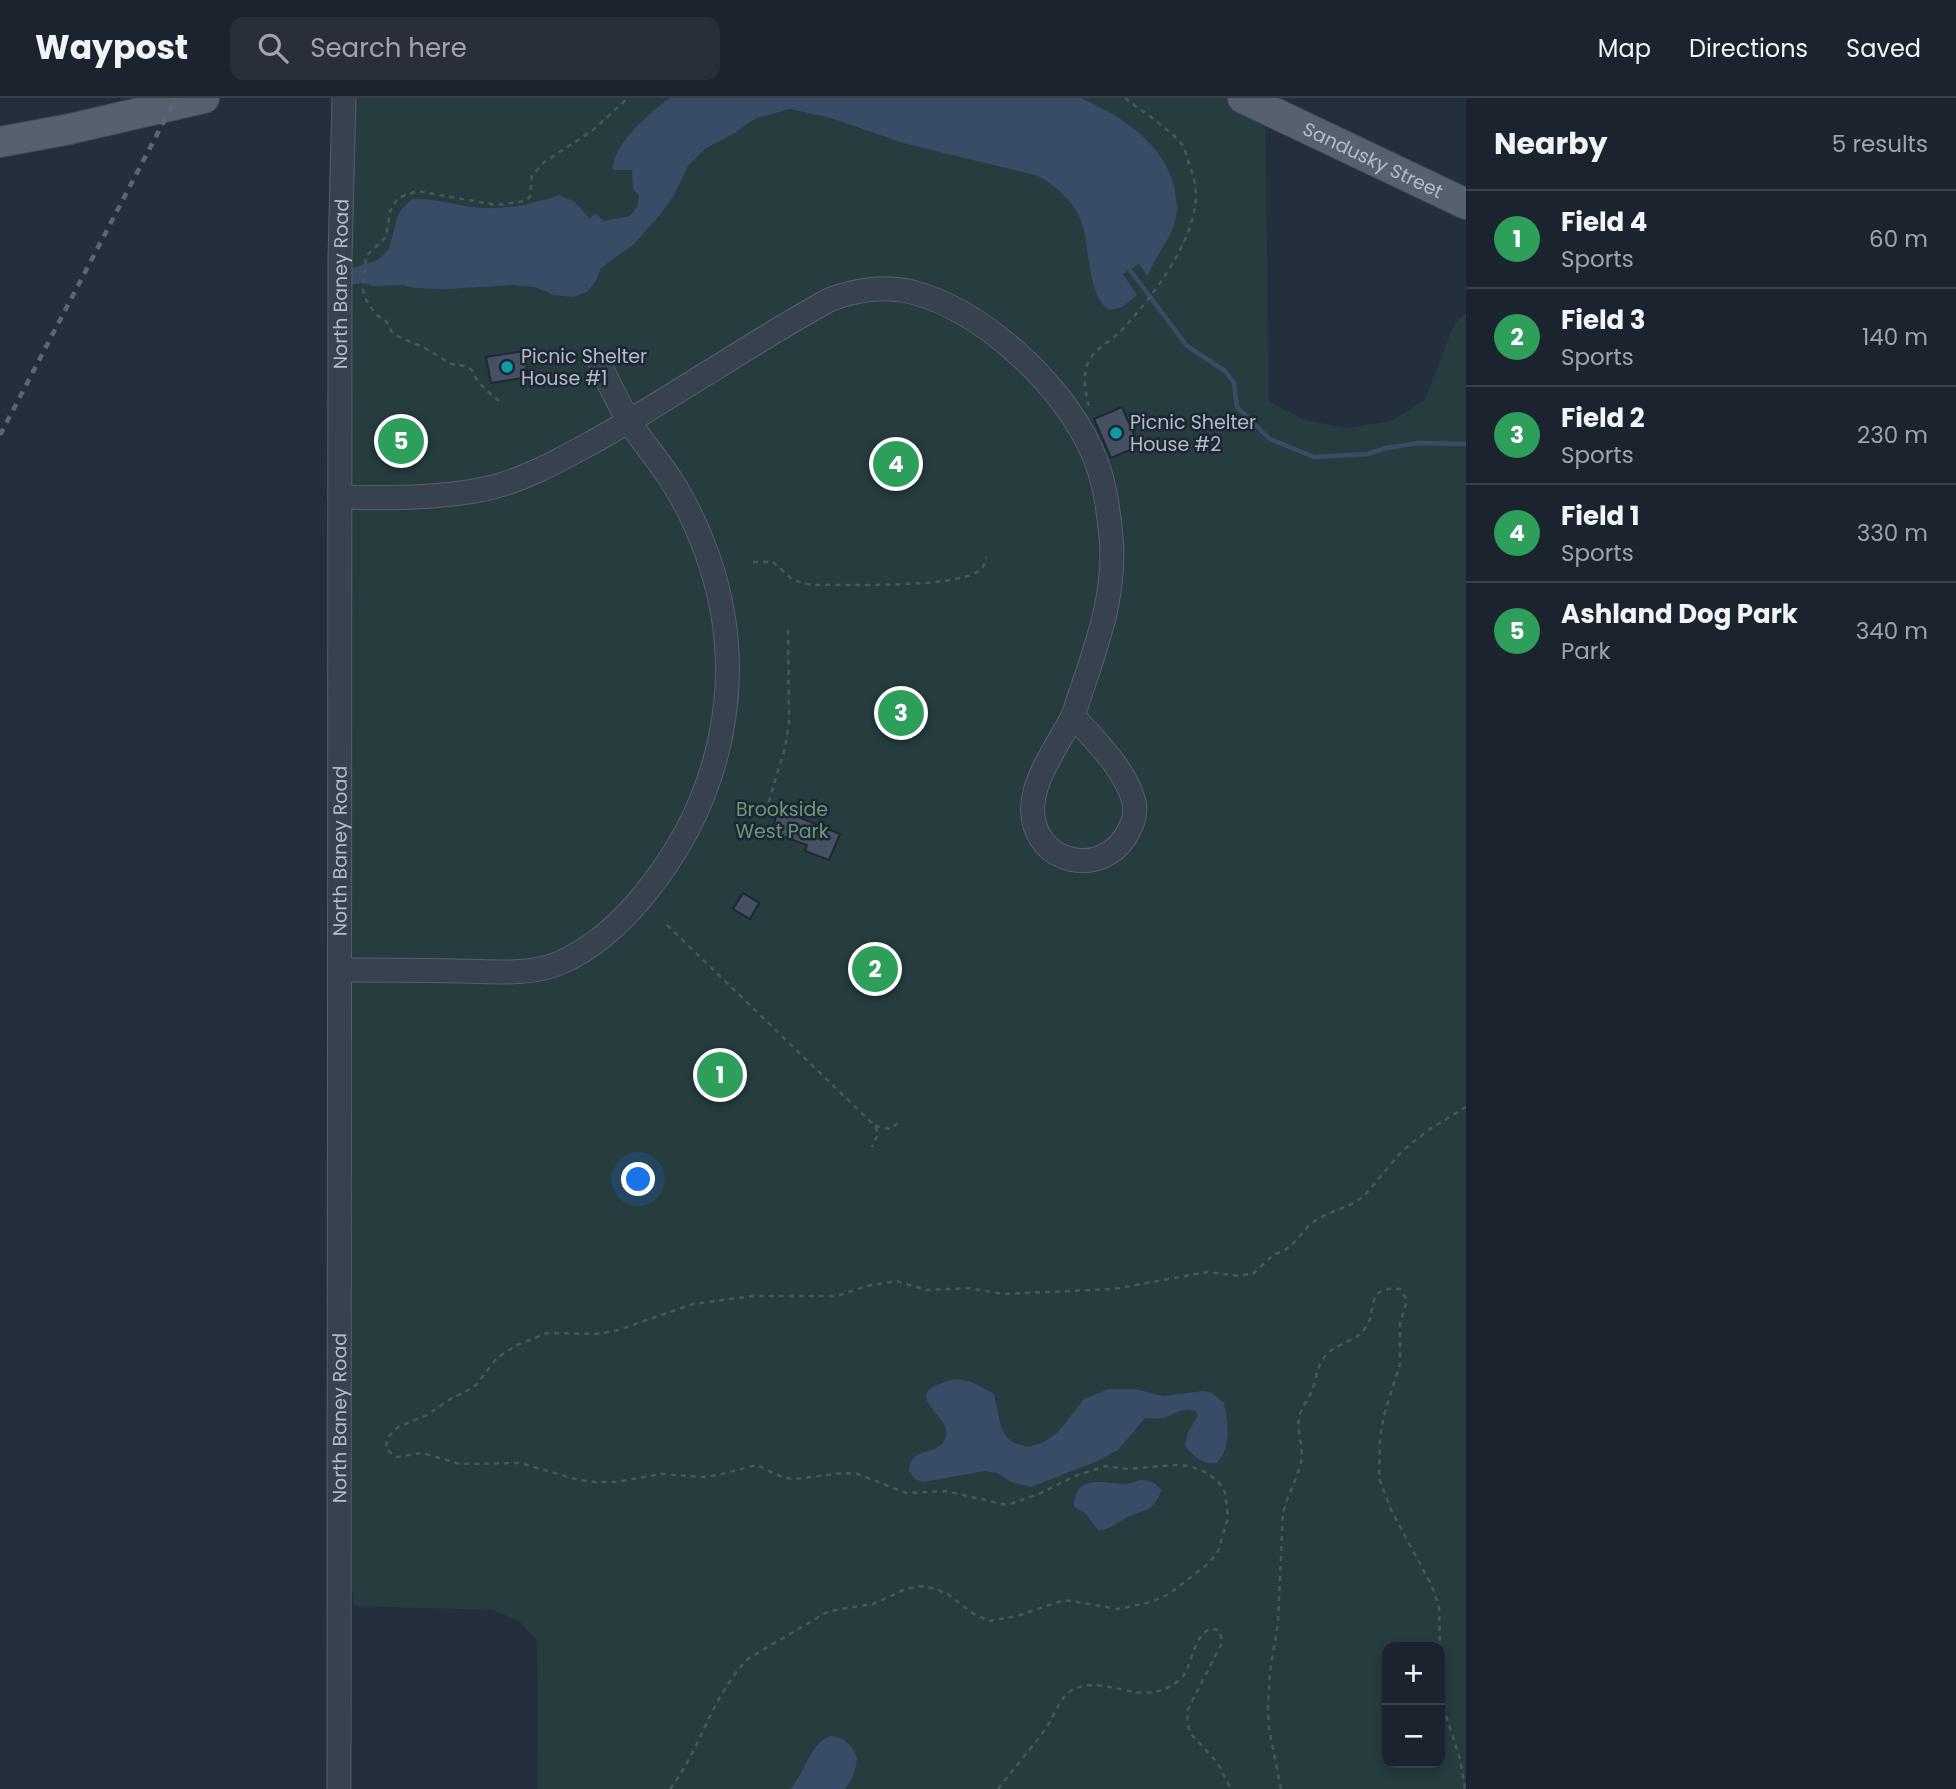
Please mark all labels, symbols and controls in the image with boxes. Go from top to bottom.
search box [230,17,720,80]
text: Waypost [35,24,188,71]
icon: search [254,29,292,67]
text: Search here [310,30,467,66]
text: Map [1598,32,1651,65]
text: Directions [1689,32,1808,65]
text: Saved [1846,32,1921,65]
street label: Sandusky Street [1298,115,1448,205]
text: Nearby [1494,122,1608,165]
text: 5 results [1832,128,1928,160]
street label: North Baney Road [326,198,355,369]
text: Field 4 [1561,204,1647,240]
text: 1 [1513,223,1521,255]
text: 60 m [1869,223,1928,255]
text: Sports [1561,243,1634,275]
text: Field 3 [1561,302,1645,338]
text: 2 [1510,321,1524,353]
text: 140 m [1862,321,1928,353]
text: Sports [1561,341,1634,373]
place label: Picnic Shelter House #1 [521,343,647,392]
marker: Picnic Shelter House #1 [499,359,515,375]
text: Field 2 [1561,400,1645,436]
place label: Picnic Shelter House #2 [1130,409,1256,458]
pin: 5 [378,415,424,467]
text: 3 [1510,419,1524,451]
text: 230 m [1857,419,1928,451]
marker: Picnic Shelter House #2 [1108,425,1124,441]
pin: 4 [873,438,919,490]
text: Sports [1561,439,1634,471]
text: Field 1 [1561,498,1640,534]
text: 4 [1509,517,1525,549]
text: 330 m [1857,517,1928,549]
text: Sports [1561,537,1634,569]
text: Ashland Dog Park [1561,596,1798,632]
text: 5 [1510,615,1524,647]
text: 340 m [1856,615,1928,647]
text: Park [1561,635,1610,667]
pin: 3 [878,687,924,739]
street label: North Baney Road [326,766,353,936]
park label: Brookside West Park [736,796,829,845]
pin: 2 [852,943,898,995]
pin: 1 [697,1049,743,1101]
your location [621,1162,655,1196]
street label: North Baney Road [326,1333,353,1503]
map controls [1382,1642,1445,1768]
button: + [1382,1642,1445,1705]
button: − [1382,1705,1445,1768]

